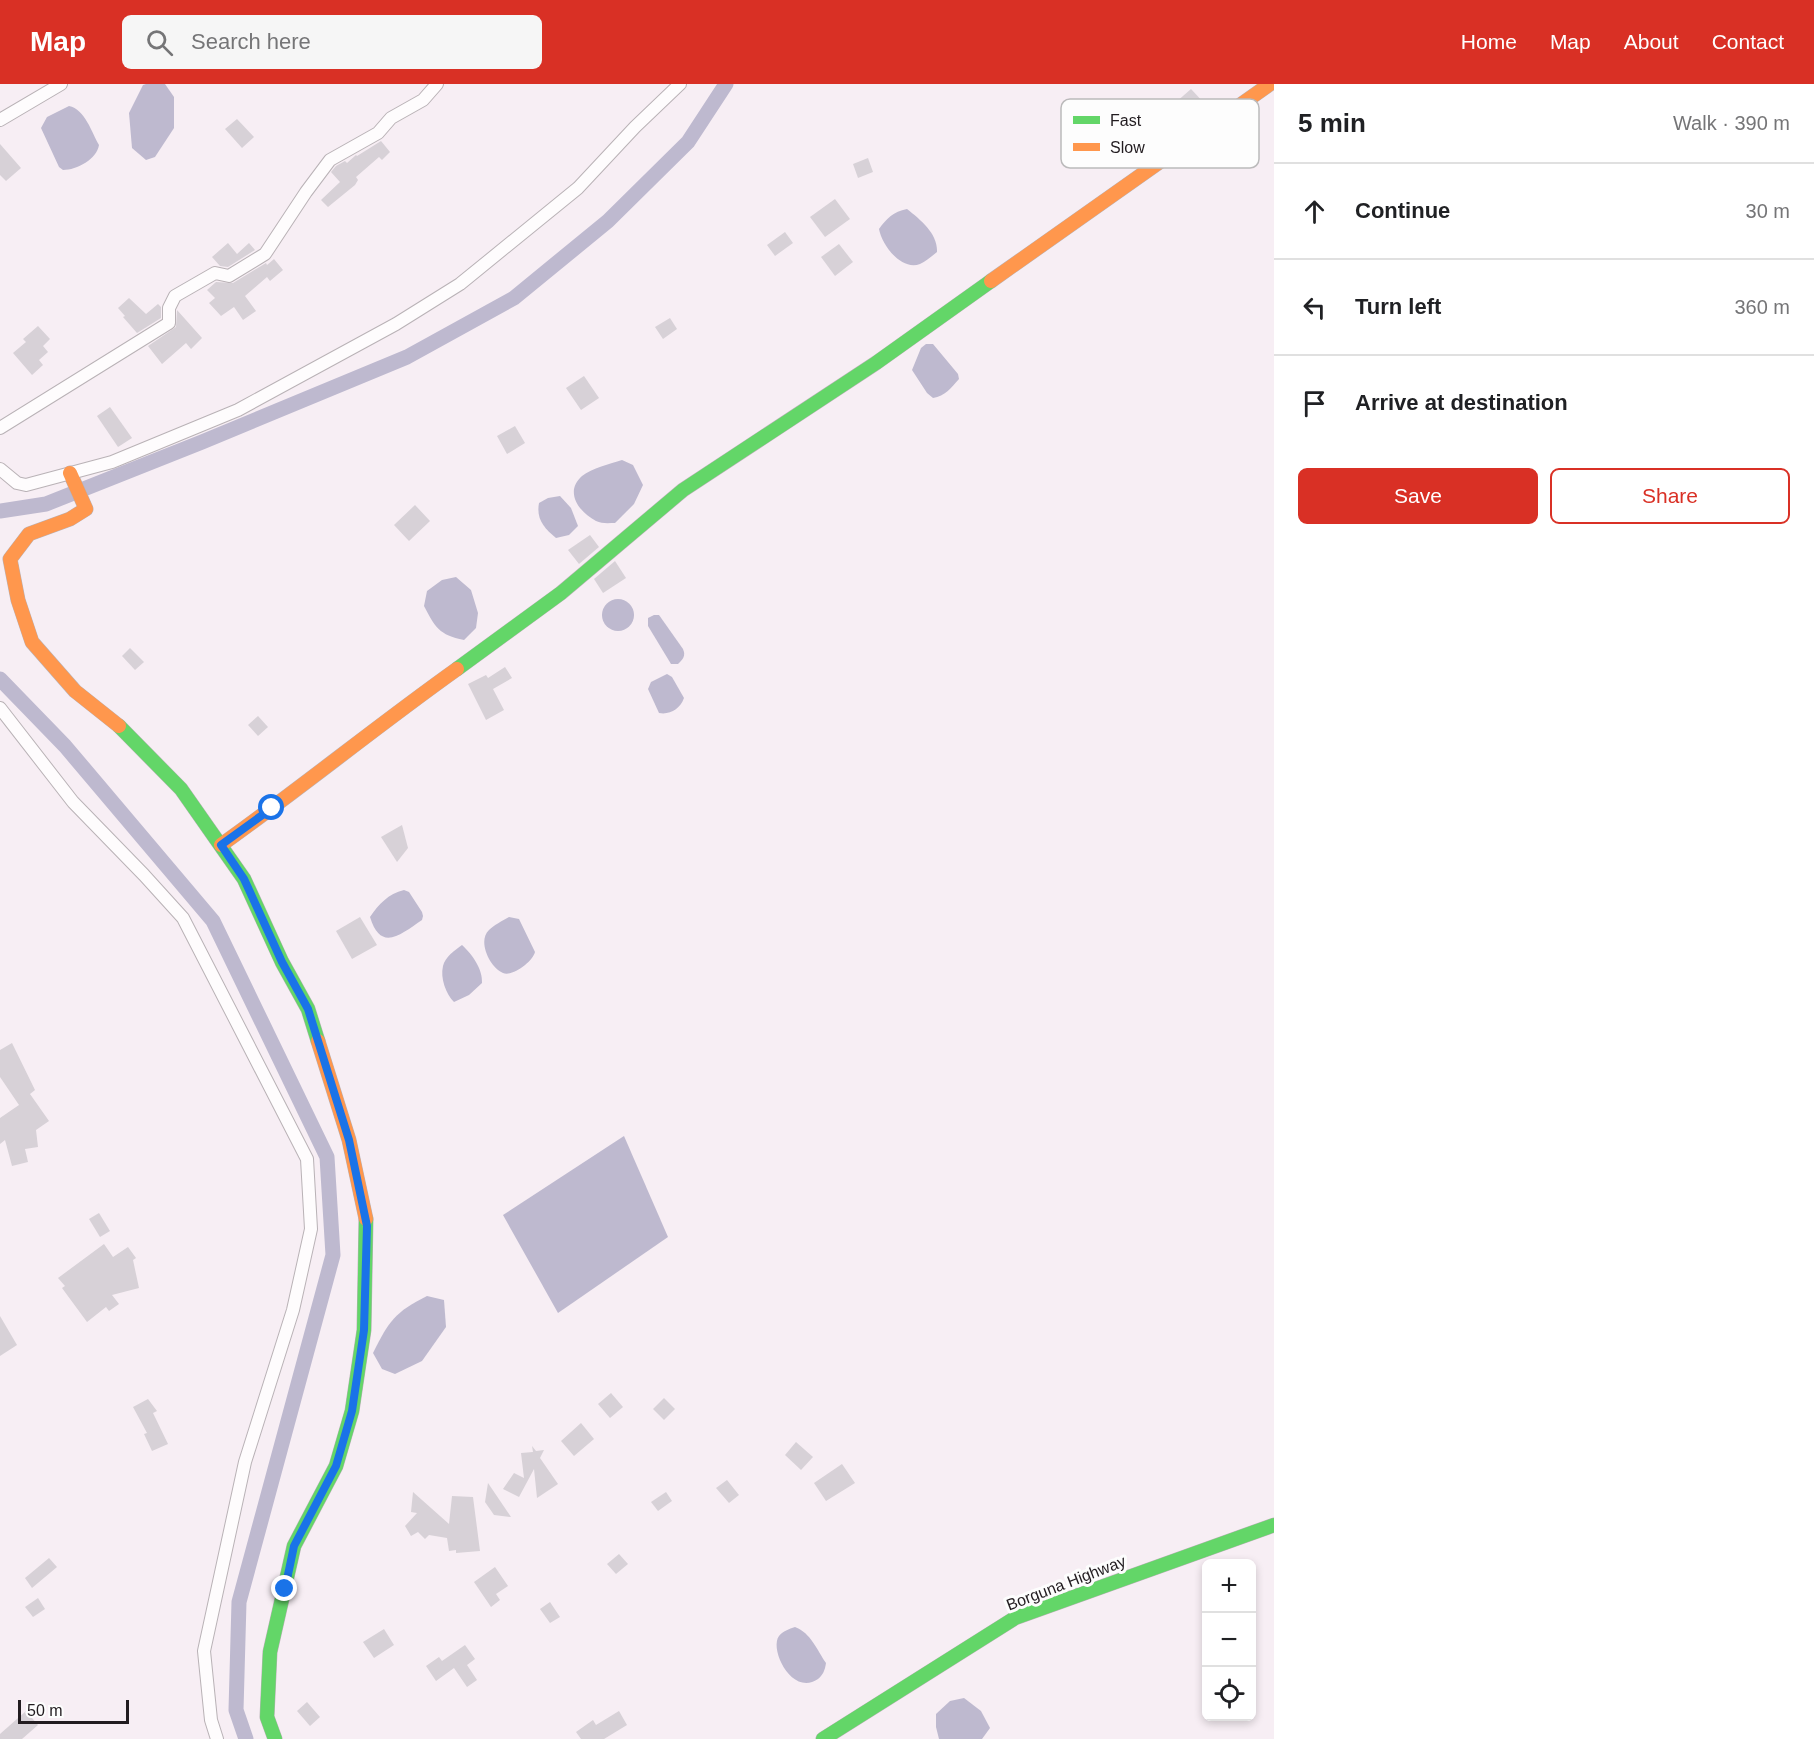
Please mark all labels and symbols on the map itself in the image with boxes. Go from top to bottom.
legend [1061,99,1259,168]
text: Fast [1110,112,1142,129]
text: Slow [1110,139,1145,156]
route start [258,794,284,820]
street label: Borguna Highway [1004,1552,1128,1614]
route end [271,1575,297,1601]
scale bar [18,1697,129,1724]

